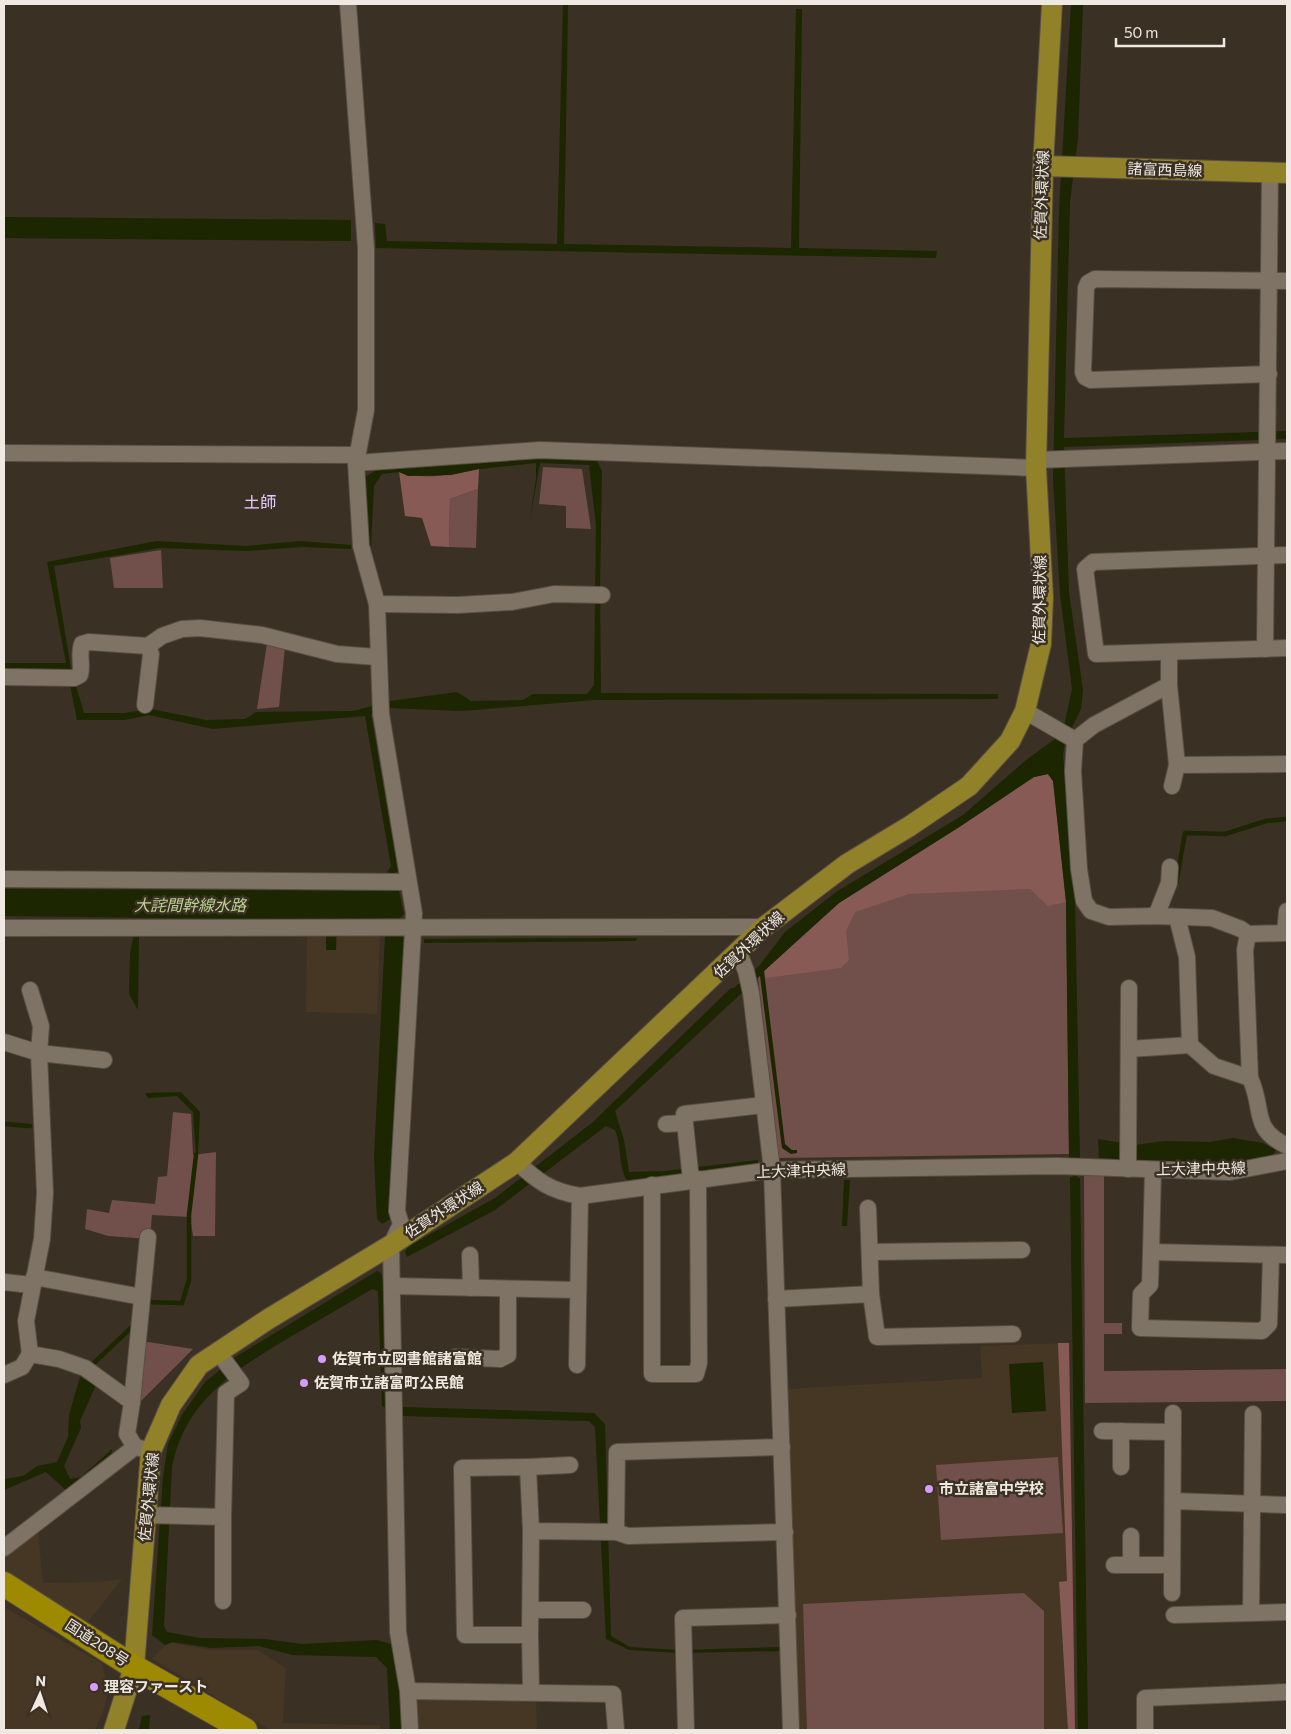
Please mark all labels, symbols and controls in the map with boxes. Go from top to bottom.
scale bar [1116,15,1224,47]
text: 50 m [1124,23,1158,41]
street label: 佐賀外環状線 [1030,150,1052,240]
street label: 諸富西島線 [1127,159,1203,179]
district label: 土師 [244,492,276,511]
street label: 佐賀外環状線 [1029,555,1049,645]
water label: 大詫間幹線水路 [134,895,248,914]
street label: 佐賀外環状線 [709,907,787,982]
street label: 上大津中央線 [1156,1158,1246,1178]
street label: 上大津中央線 [756,1159,846,1181]
street label: 佐賀外環状線 [401,1177,486,1241]
place label: 佐賀市立図書館諸富館 [332,1349,482,1367]
marker: 佐賀市立図書館諸富館 [316,1353,328,1365]
place label: 佐賀市立諸富町公民館 [314,1373,464,1391]
marker: 佐賀市立諸富町公民館 [298,1377,310,1389]
street label: 佐賀外環状線 [134,1451,162,1543]
place label: 市立諸富中学校 [939,1479,1044,1497]
marker: 市立諸富中学校 [923,1483,935,1495]
street label: 国道208号 [62,1615,133,1669]
north arrow [15,1669,65,1719]
text: N [35,1672,46,1689]
place label: 理容ファースト [104,1677,208,1695]
marker: 理容ファースト [88,1681,100,1693]

